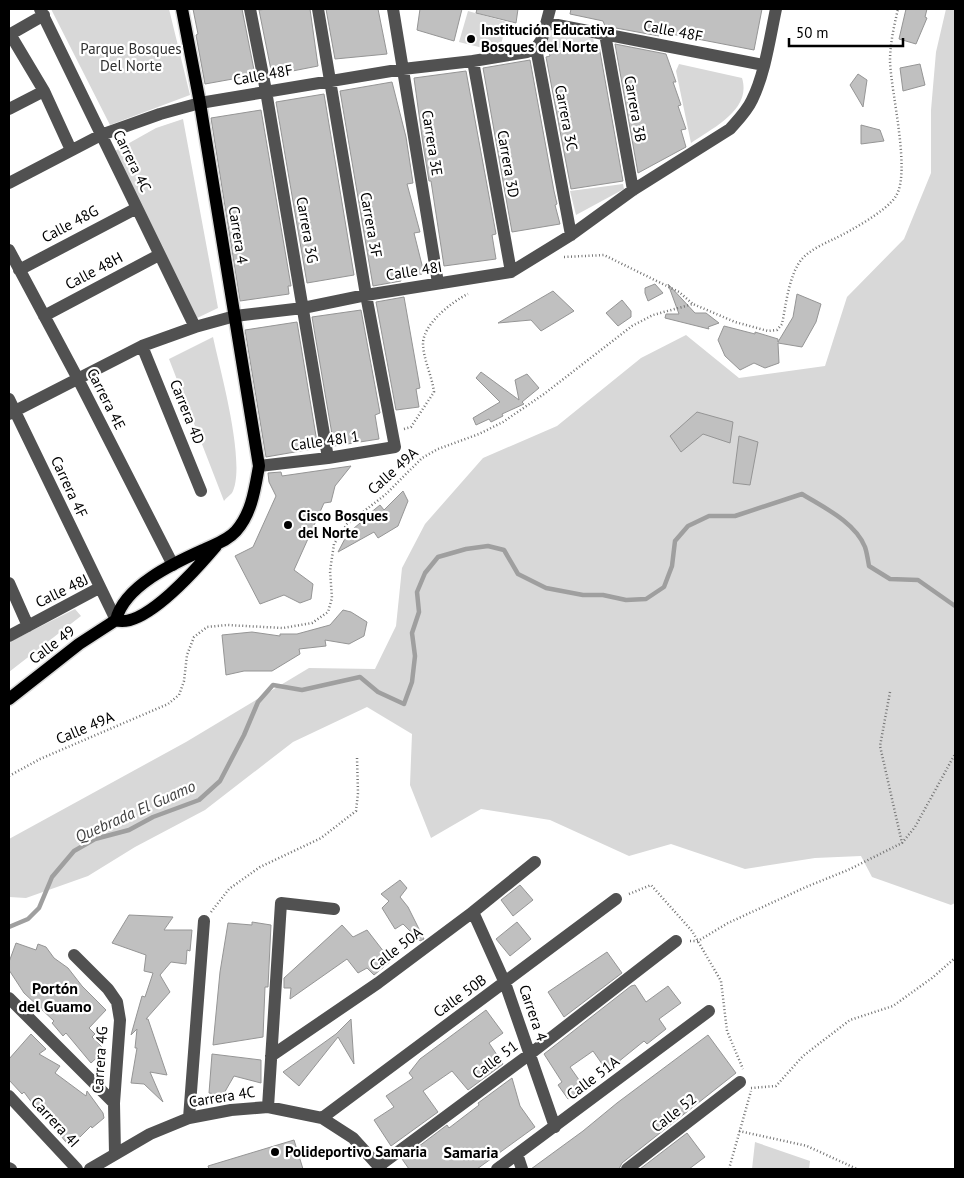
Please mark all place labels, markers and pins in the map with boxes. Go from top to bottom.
place label: Institución Educativa Bosques del Norte [481,20,615,56]
marker: Institución Educativa Bosques del Norte [465,33,477,45]
place label: Cisco Bosques del Norte [298,506,388,542]
marker: Cisco Bosques del Norte [282,519,294,531]
place label: Polideportivo Samaria [285,1142,427,1161]
marker: Polideportivo Samaria [269,1146,281,1158]

